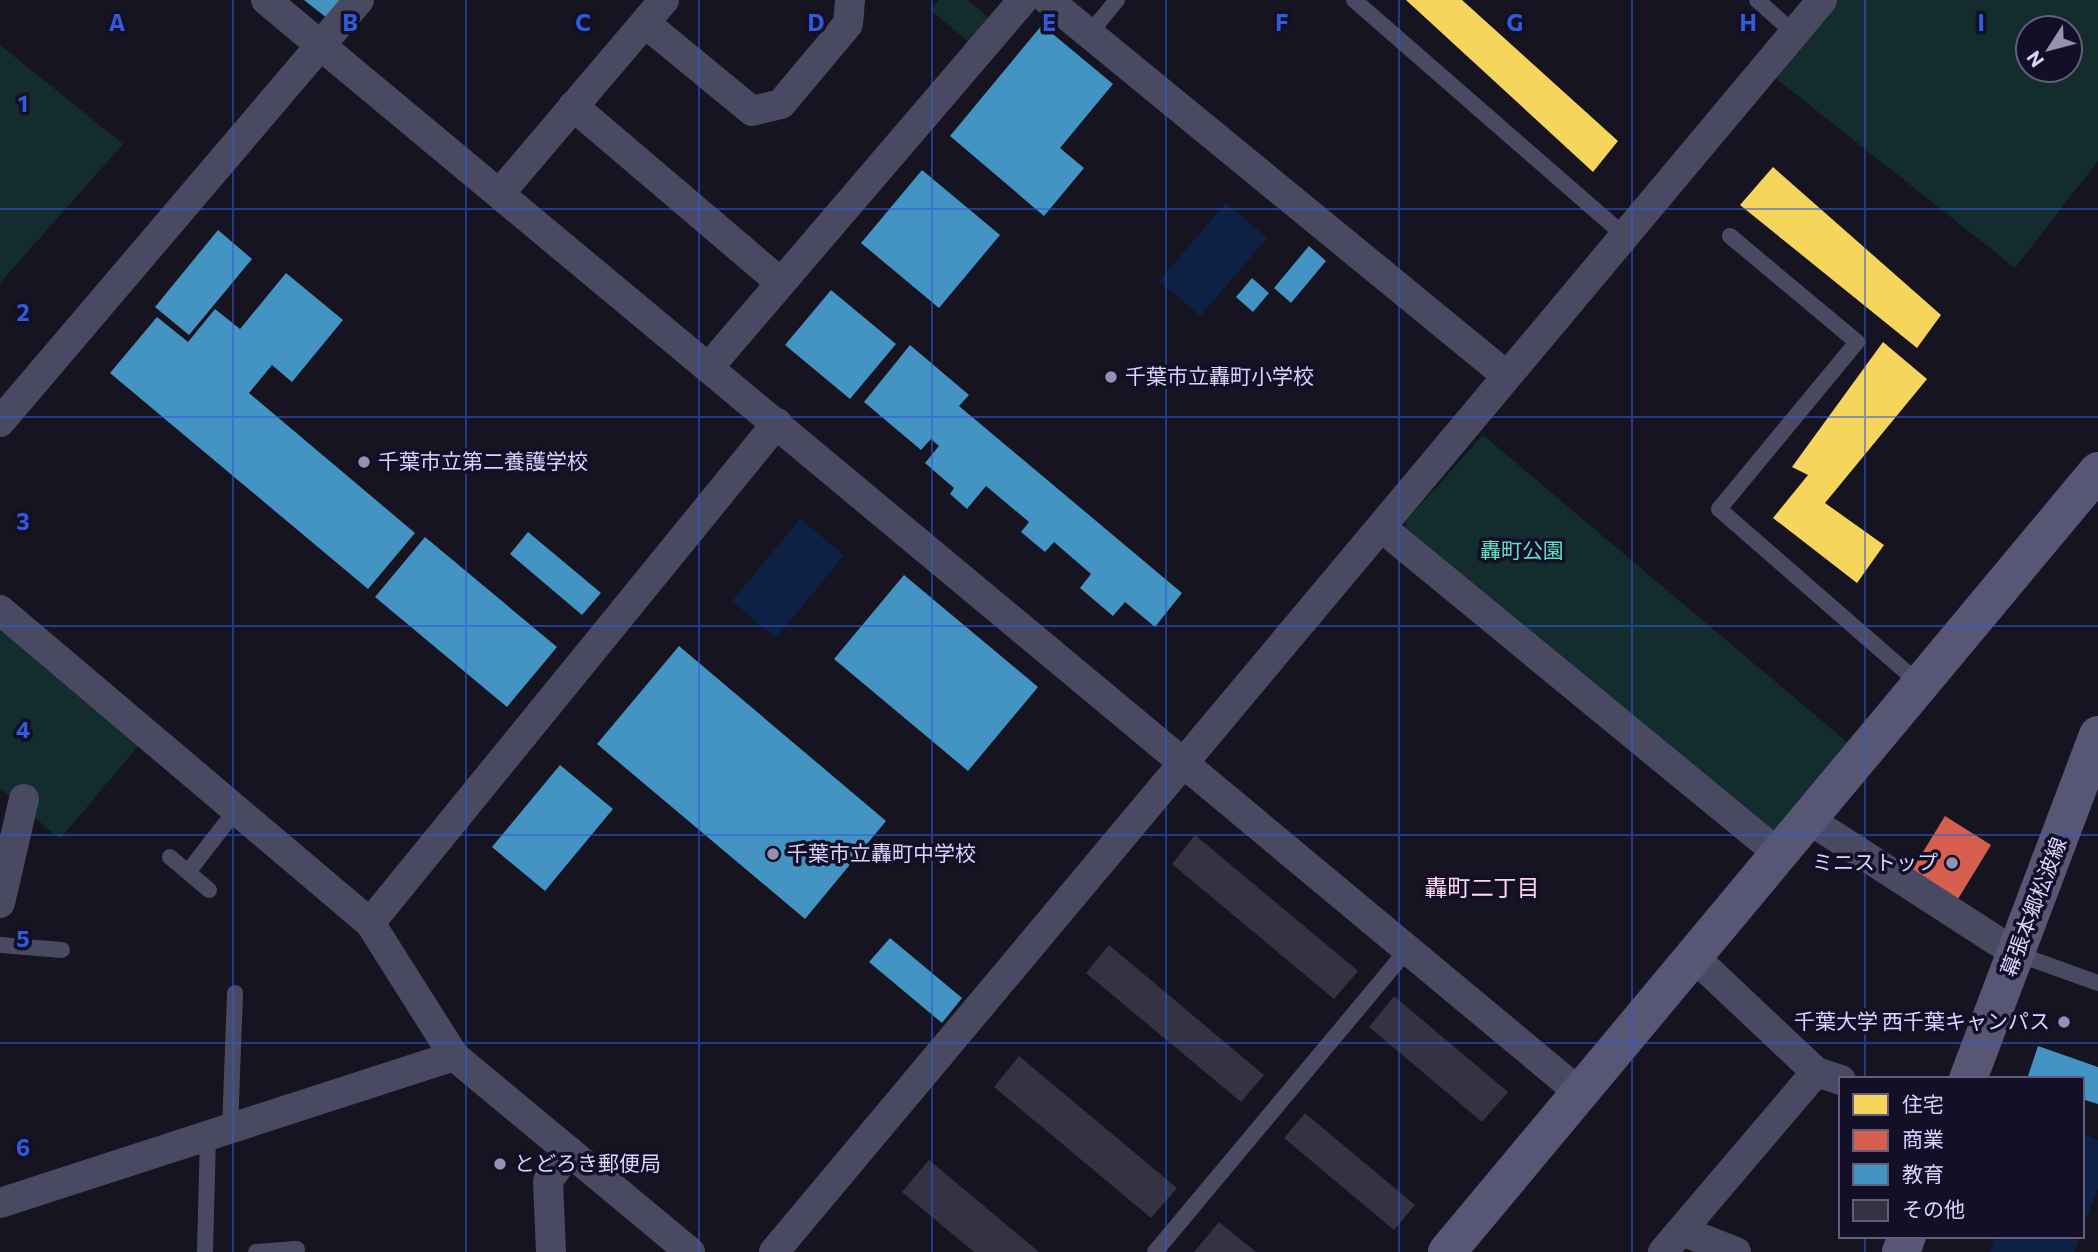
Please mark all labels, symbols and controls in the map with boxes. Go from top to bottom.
text: A [109,8,126,36]
text: B [342,8,358,36]
text: C [575,8,591,36]
text: D [808,8,825,36]
text: E [1042,8,1056,36]
text: F [1275,8,1289,36]
text: G [1507,8,1523,36]
text: H [1739,8,1757,36]
text: I [1977,8,1985,36]
north arrow [2014,14,2084,84]
text: N [2021,47,2048,72]
text: 1 [18,89,28,117]
text: 2 [16,298,30,326]
place label: 千葉市立轟町小学校 [1125,363,1314,388]
marker: 千葉市立轟町小学校 [1103,369,1119,385]
place label: 千葉市立第二養護学校 [378,448,588,473]
marker: 千葉市立第二養護学校 [356,454,372,470]
text: 3 [16,507,30,535]
park label: 轟町公園 [1480,537,1564,562]
text: 4 [16,715,30,743]
street label: 幕張本郷松波線 [1995,833,2071,980]
place label: 千葉市立轟町中学校 [787,840,976,865]
marker: 千葉市立轟町中学校 [765,846,781,862]
place label: ミニストップ [1812,849,1938,874]
marker: ミニストップ [1944,855,1960,871]
district label: 轟町二丁目 [1425,873,1540,901]
text: 5 [16,924,30,952]
place label: 千葉大学 西千葉キャンパス [1794,1008,2050,1033]
marker: 千葉大学 西千葉キャンパス [2056,1014,2072,1030]
legend [1839,1077,2084,1238]
text: 住宅 [1902,1091,1944,1116]
text: 商業 [1902,1126,1944,1151]
text: 6 [16,1133,30,1161]
place label: とどろき郵便局 [514,1150,661,1175]
marker: とどろき郵便局 [492,1156,508,1172]
text: 教育 [1902,1161,1944,1186]
text: その他 [1902,1196,1965,1221]

